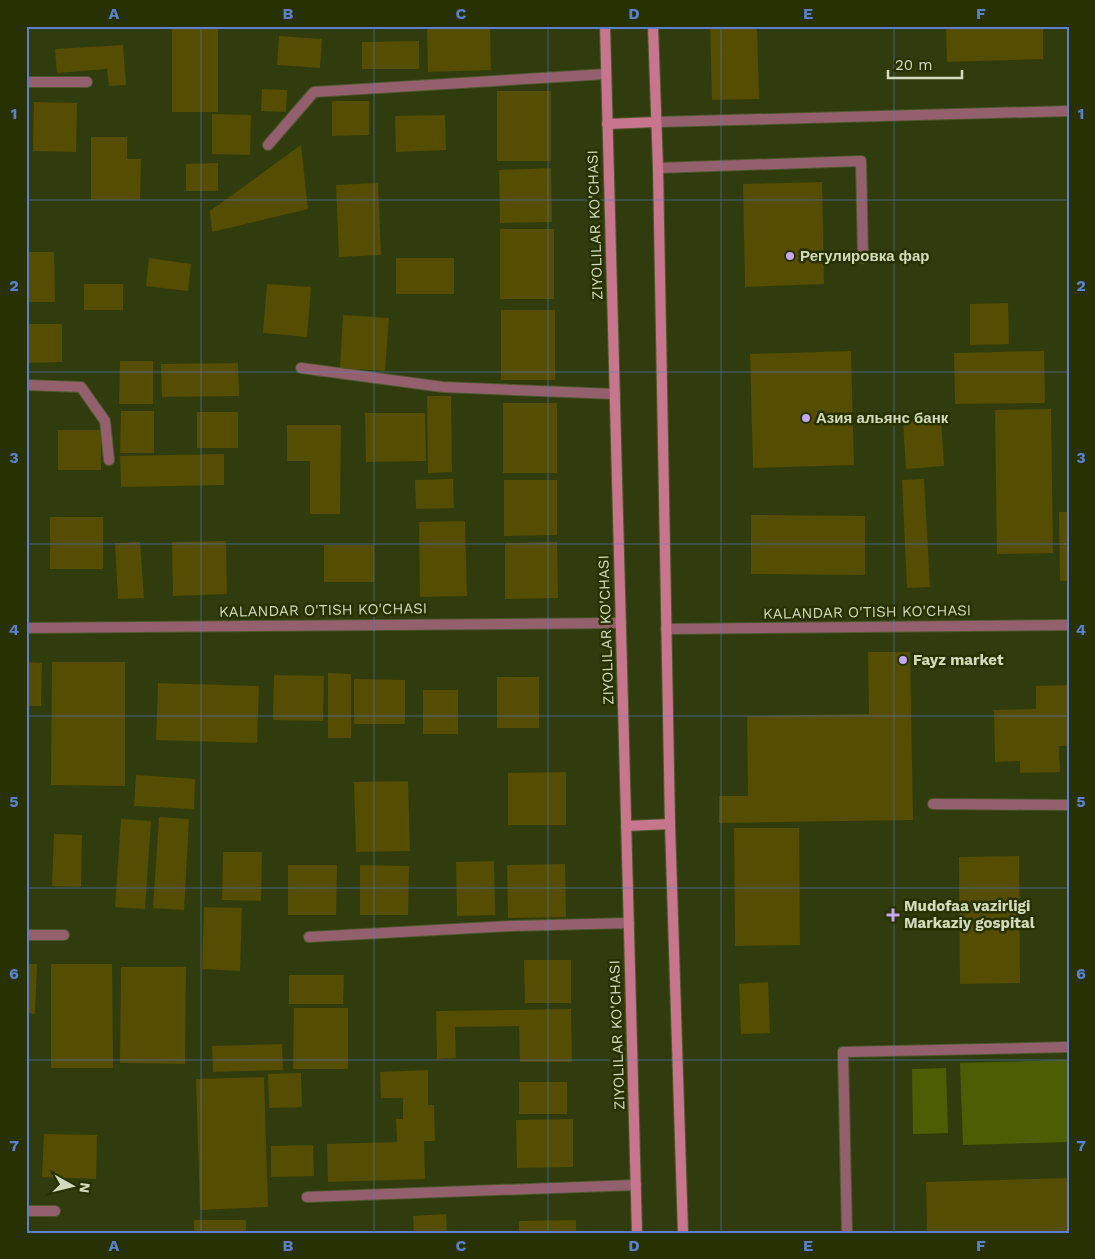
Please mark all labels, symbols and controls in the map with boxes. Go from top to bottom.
text: A [109,4,120,23]
text: B [283,4,294,23]
text: C [456,4,467,23]
text: D [628,4,640,23]
text: E [803,4,813,23]
text: F [976,4,986,23]
scale bar [888,48,961,80]
text: 20 m [895,56,933,74]
text: 1 [11,104,17,123]
text: 1 [1078,104,1084,123]
street label: ZIYOLILAR KO'CHASI [583,150,607,300]
place label: Регулировка фар [800,247,929,265]
marker: Регулировка фар [784,250,796,262]
text: 2 [9,276,19,295]
text: 2 [1076,276,1086,295]
place label: Азия альянс банк [816,409,949,427]
marker: Азия альянс банк [800,412,812,424]
text: 3 [9,448,19,467]
text: 3 [1076,448,1086,467]
street label: ZIYOLILAR KO'CHASI [594,555,618,705]
street label: KALANDAR O'TISH KO'CHASI [219,599,427,621]
street label: KALANDAR O'TISH KO'CHASI [763,601,971,623]
text: 4 [9,620,19,639]
text: 4 [1076,620,1086,639]
place label: Fayz market [913,651,1004,669]
marker: Fayz market [897,654,909,666]
text: 5 [9,792,19,811]
text: 5 [1076,792,1086,811]
place label: Mudofaa vazirligi Markaziy gospital [904,897,1035,932]
marker: Mudofaa vazirligi Markaziy gospital [886,908,900,922]
street label: ZIYOLILAR KO'CHASI [605,960,629,1110]
text: 6 [9,964,19,983]
text: 6 [1076,964,1086,983]
text: 7 [9,1136,19,1155]
text: 7 [1076,1136,1086,1155]
north arrow [48,1162,98,1212]
text: N [76,1182,94,1194]
text: A [109,1236,120,1255]
text: B [283,1236,294,1255]
text: C [456,1236,467,1255]
text: D [628,1236,640,1255]
text: E [803,1236,813,1255]
text: F [976,1236,986,1255]

